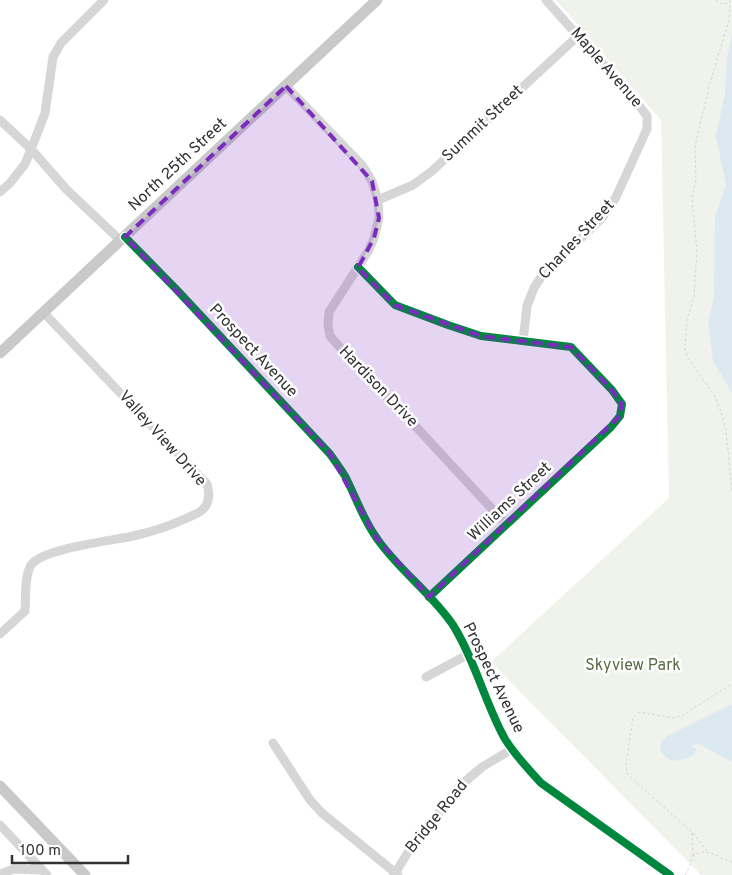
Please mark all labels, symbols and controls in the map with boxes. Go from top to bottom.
street label: Maple Avenue [566,24,646,112]
street label: Summit Street [438,81,528,167]
street label: North 25th Street [125,114,231,216]
street label: Charles Street [535,196,619,284]
street label: Prospect Avenue [204,300,302,402]
street label: Hardison Drive [334,342,422,432]
street label: Valley View Drive [114,387,210,491]
street label: Williams Street [464,458,556,546]
street label: Prospect Avenue [458,619,528,737]
park label: Skyview Park [585,656,681,676]
street label: Bridge Road [402,776,472,858]
scale bar [12,832,129,864]
text: 100 m [20,842,61,861]

